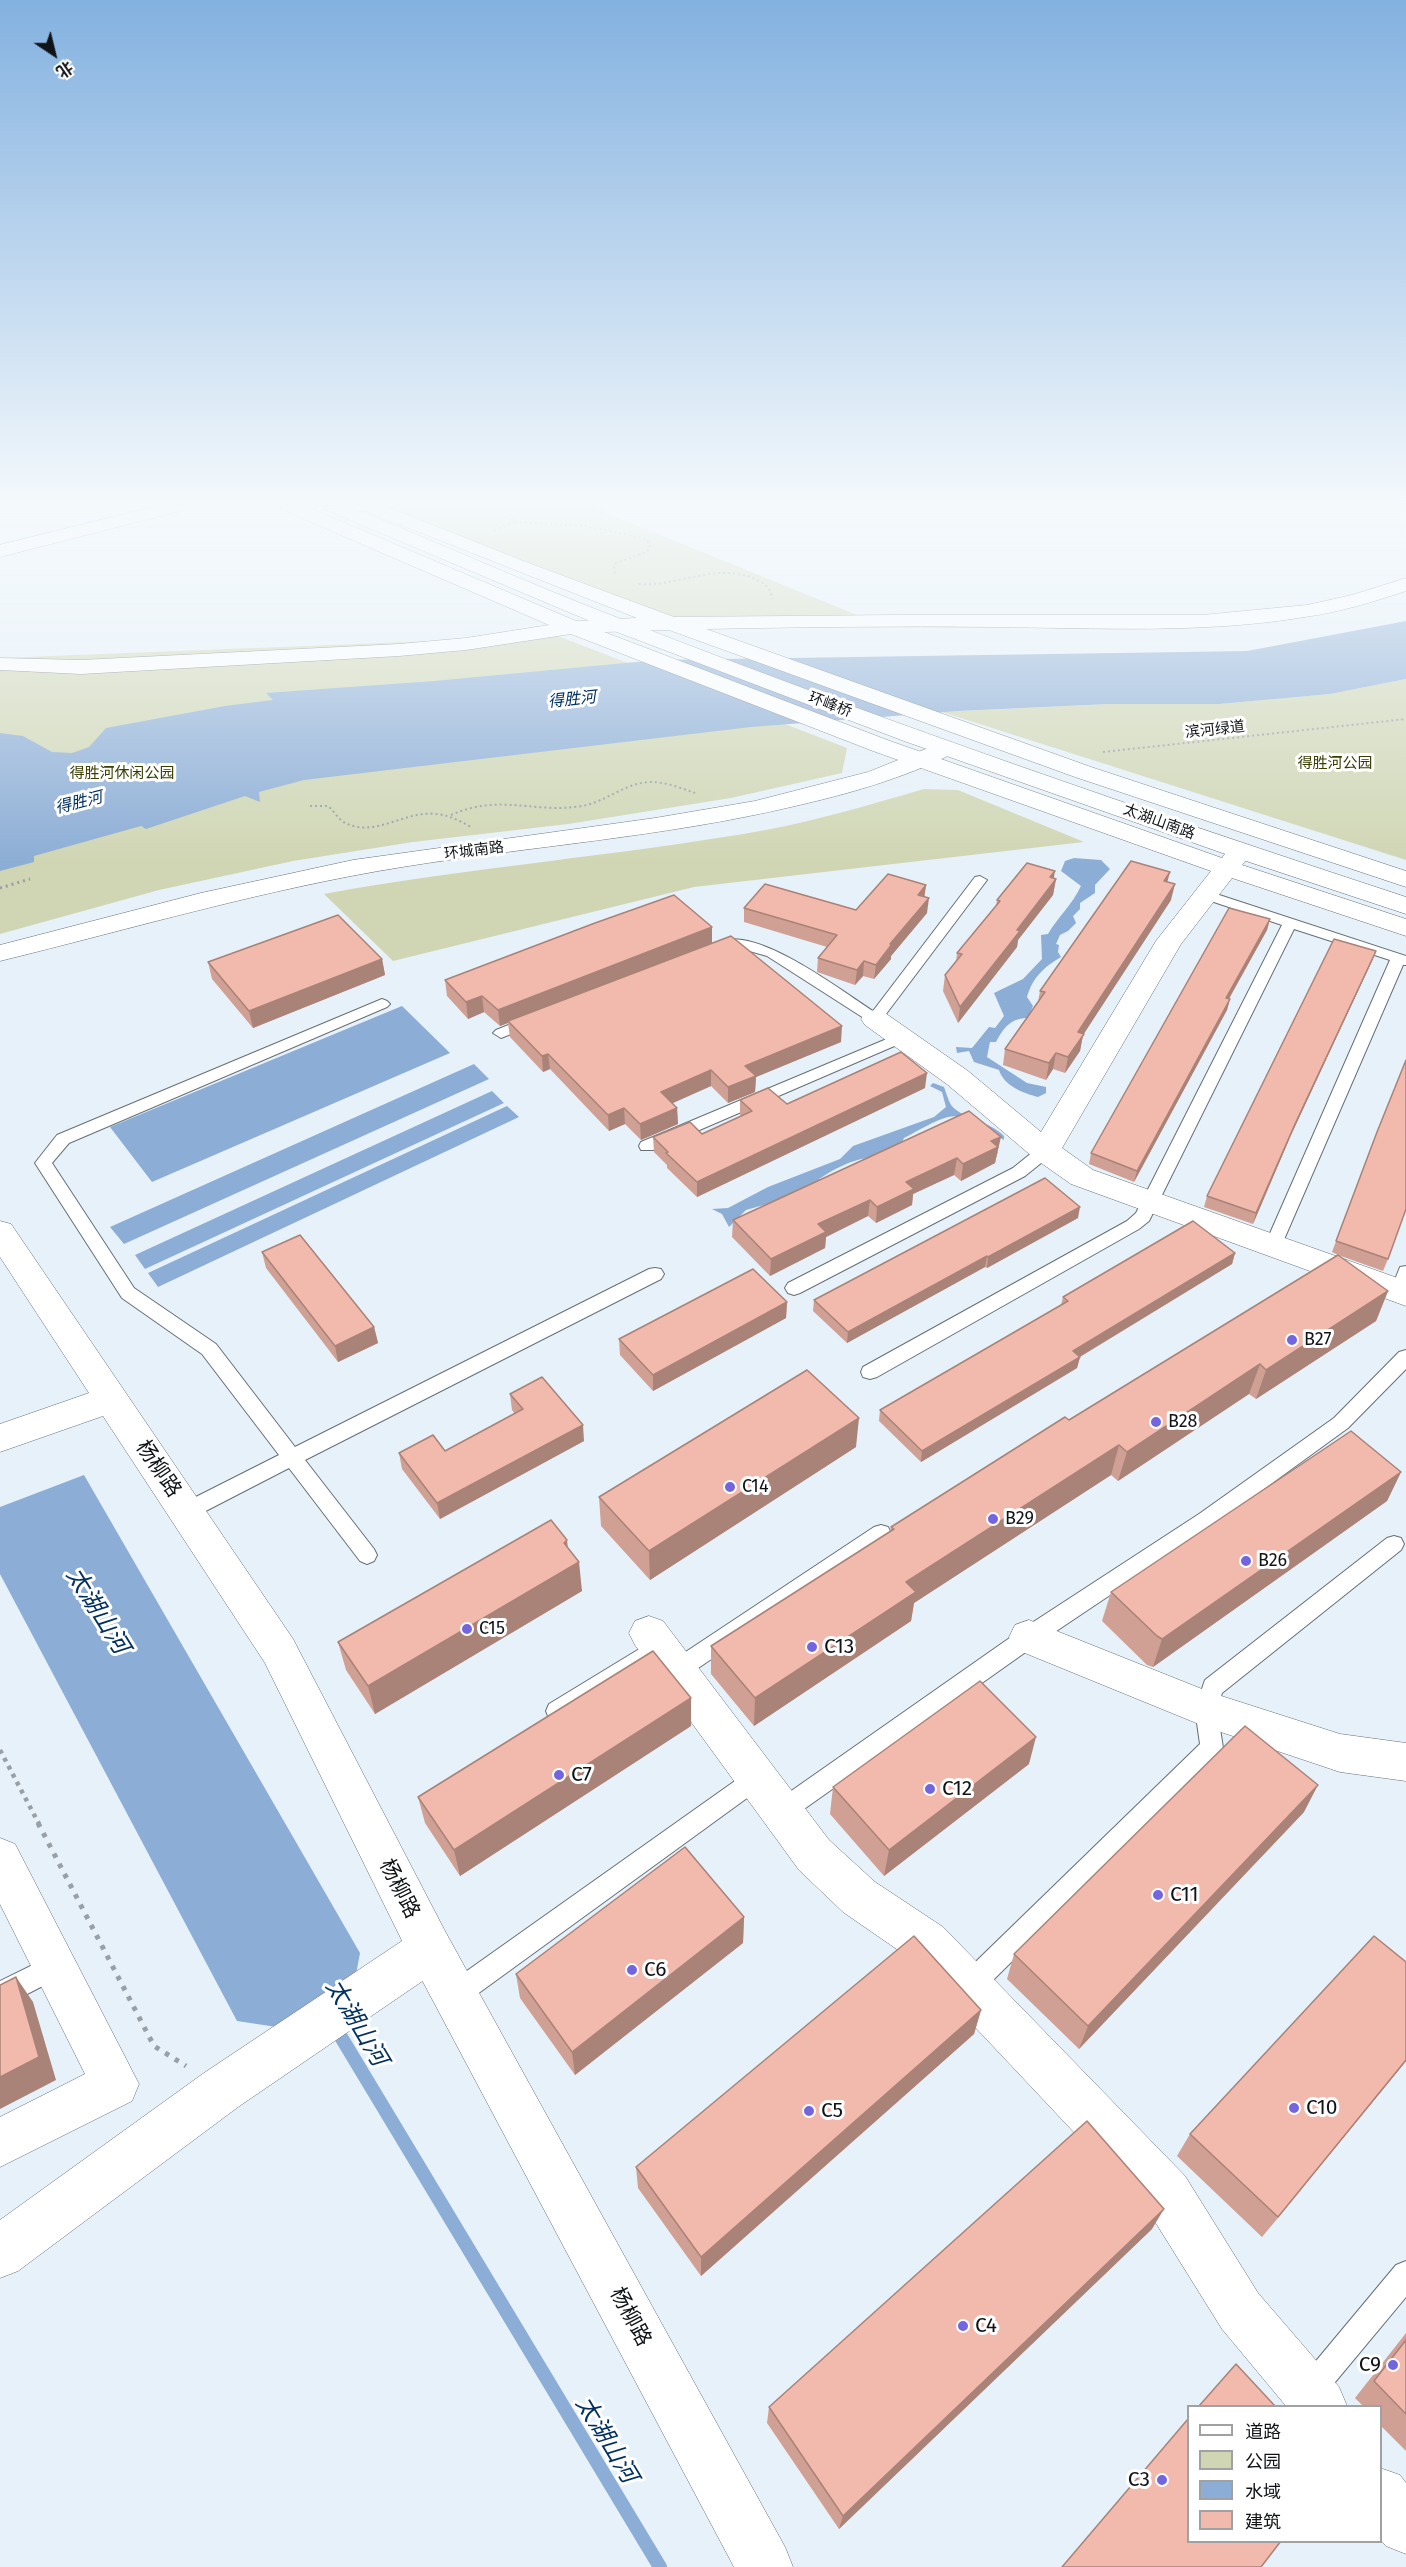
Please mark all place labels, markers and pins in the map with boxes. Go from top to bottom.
place label: B27 [1304,1329,1331,1351]
marker: B27 [1285,1333,1299,1347]
place label: B28 [1168,1411,1198,1433]
marker: B28 [1149,1415,1163,1429]
place label: C14 [742,1476,768,1498]
marker: C14 [723,1480,737,1494]
place label: B29 [1005,1508,1034,1530]
marker: B29 [986,1512,1000,1526]
place label: B26 [1258,1550,1287,1572]
marker: B26 [1239,1554,1253,1568]
place label: C15 [479,1618,505,1640]
marker: C15 [460,1622,474,1636]
place label: C13 [824,1634,854,1660]
marker: C13 [805,1640,819,1654]
place label: C7 [571,1762,592,1788]
marker: C7 [552,1768,566,1782]
place label: C12 [942,1776,972,1802]
marker: C12 [923,1782,937,1796]
place label: C11 [1170,1882,1199,1908]
marker: C11 [1151,1888,1165,1902]
place label: C6 [644,1957,666,1983]
marker: C6 [625,1963,639,1977]
place label: C10 [1306,2095,1337,2121]
place label: C5 [821,2098,843,2124]
marker: C10 [1287,2101,1301,2115]
marker: C5 [802,2104,816,2118]
place label: C4 [975,2313,997,2339]
marker: C4 [956,2319,970,2333]
place label: C9 [1359,2352,1381,2378]
marker: C9 [1386,2358,1400,2372]
place label: C3 [1128,2467,1150,2493]
marker: C3 [1155,2473,1169,2487]

